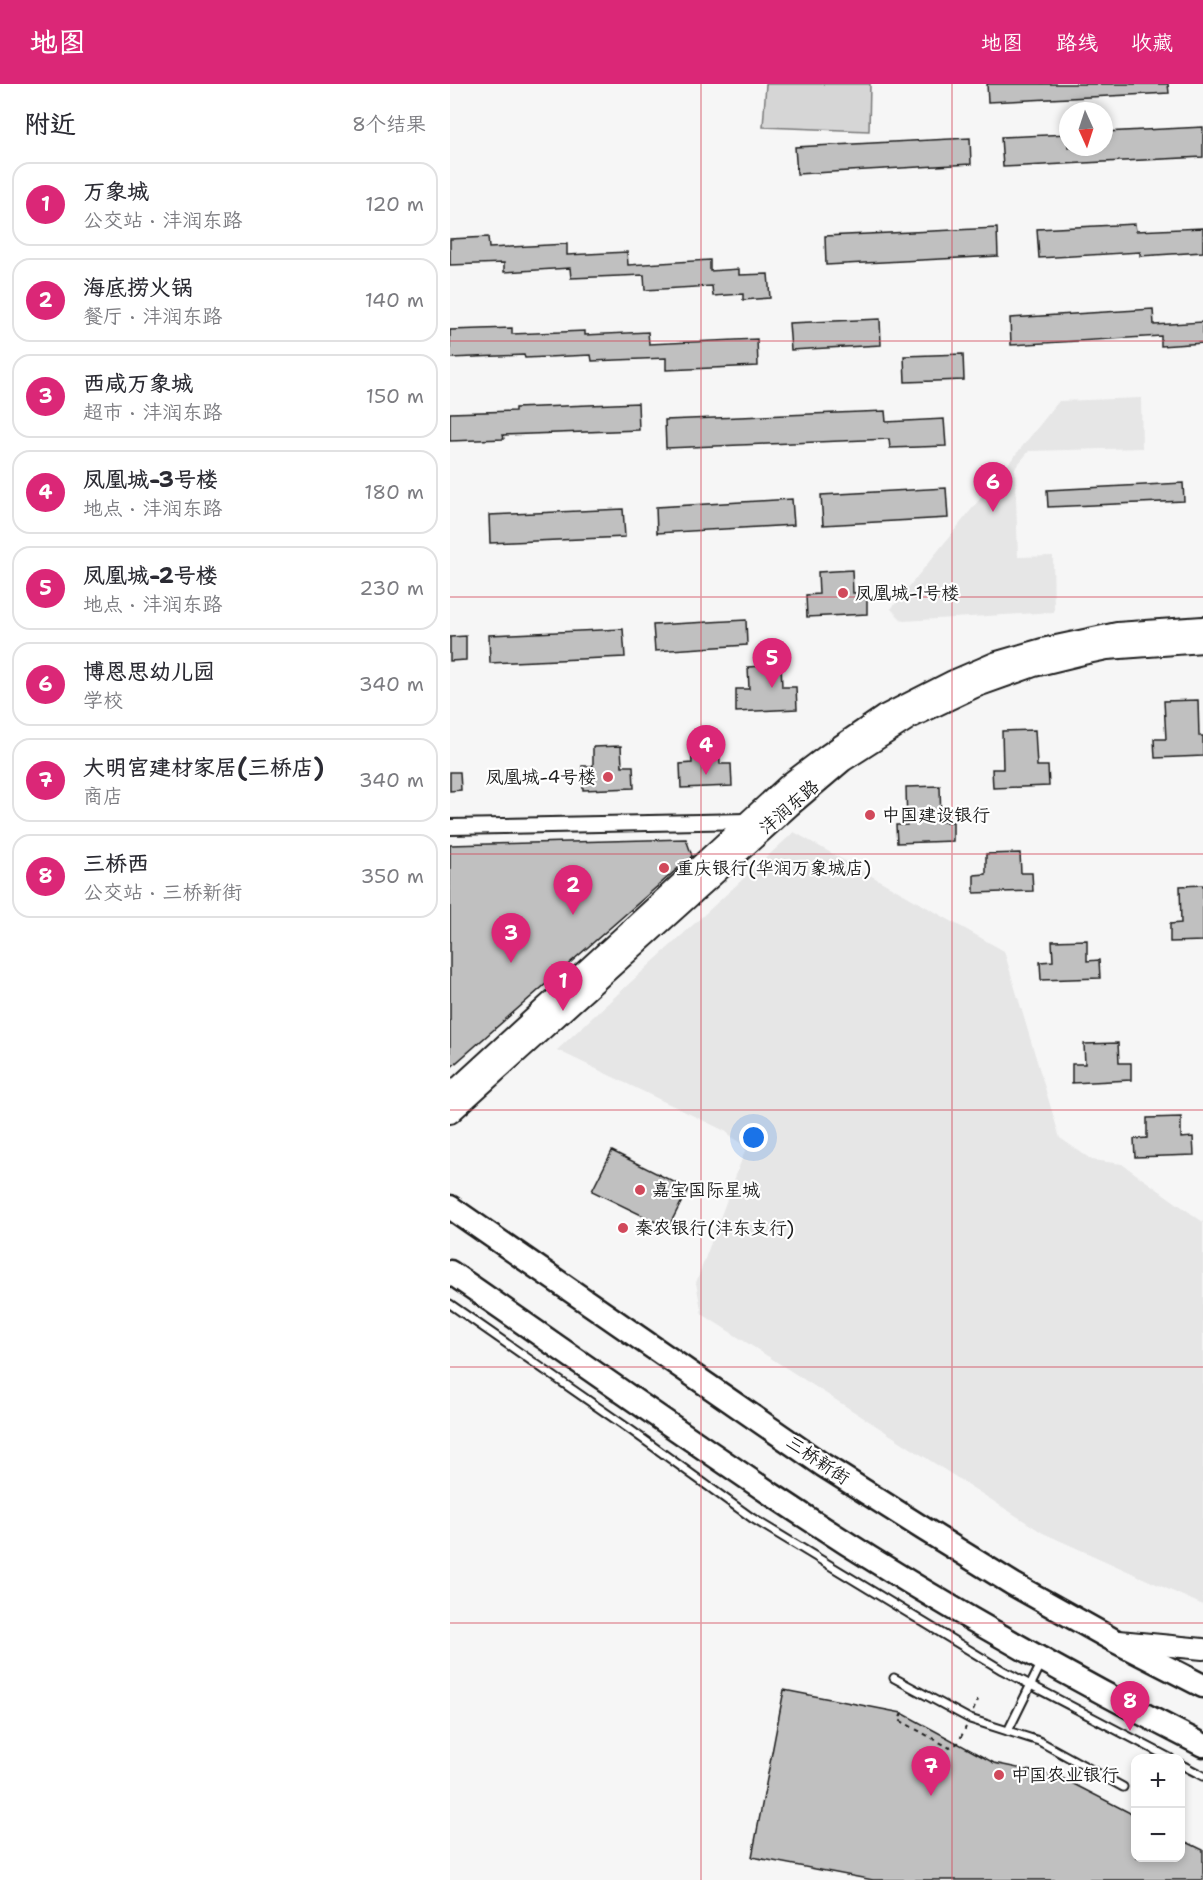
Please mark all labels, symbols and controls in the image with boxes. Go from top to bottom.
text: 地图 [30,23,86,61]
text: 地图 [981,29,1023,57]
text: 路线 [1056,29,1098,57]
text: 收藏 [1131,29,1173,57]
north arrow [1059,102,1113,156]
text: 附近 [24,106,76,141]
text: 8个结果 [352,111,426,137]
text: 万象城 [83,177,149,206]
text: 1 [41,191,50,217]
text: 120 m [365,191,424,217]
text: 公交站 · 沣润东路 [83,207,242,233]
text: 海底捞火锅 [83,273,193,302]
text: 2 [39,287,53,313]
text: 140 m [365,287,424,313]
text: 餐厅 · 沣润东路 [83,303,222,329]
text: 西咸万象城 [83,369,193,398]
text: 3 [39,383,53,409]
text: 150 m [366,383,424,409]
text: 超市 · 沣润东路 [83,399,222,425]
pin: 6 [974,462,1012,512]
text: 凤凰城-3号楼 [83,465,218,494]
text: 4 [39,479,53,505]
text: 180 m [364,479,424,505]
text: 地点 · 沣润东路 [83,495,222,521]
text: 凤凰城-2号楼 [83,561,218,590]
text: 5 [39,575,52,601]
text: 230 m [359,575,424,601]
place label: 凤凰城-1号楼 [855,581,959,605]
marker: 凤凰城-1号楼 [836,586,850,600]
text: 地点 · 沣润东路 [83,591,222,617]
pin: 5 [752,638,792,688]
text: 博恩思幼儿园 [83,657,215,686]
text: 6 [39,671,53,697]
text: 340 m [359,671,424,697]
text: 学校 [83,687,123,713]
pin: 4 [686,726,726,775]
text: 大明宫建材家居(三桥店) [83,753,324,782]
place label: 凤凰城-4号楼 [485,765,596,789]
text: 7 [39,767,53,793]
text: 340 m [359,767,424,793]
marker: 凤凰城-4号楼 [601,770,615,784]
street label: 沣润东路 [754,774,824,840]
text: 商店 [83,783,123,809]
place label: 中国建设银行 [882,803,990,827]
marker: 中国建设银行 [863,808,877,822]
text: 三桥西 [83,849,149,878]
place label: 重庆银行(华润万象城店) [676,856,871,880]
marker: 重庆银行(华润万象城店) [657,861,671,875]
text: 8 [39,863,53,889]
text: 350 m [360,863,424,889]
pin: 2 [554,866,592,915]
text: 公交站 · 三桥新街 [83,879,242,905]
pin: 3 [492,914,530,963]
pin: 1 [544,962,582,1011]
your location [739,1123,768,1152]
place label: 嘉宝国际星城 [652,1178,760,1202]
marker: 嘉宝国际星城 [633,1183,647,1197]
place label: 秦农银行(沣东支行) [635,1216,794,1240]
marker: 秦农银行(沣东支行) [616,1221,630,1235]
street label: 三桥新街 [781,1430,855,1490]
pin: 8 [1110,1682,1150,1731]
pin: 7 [912,1746,950,1796]
map controls [1131,1754,1185,1862]
button: + [1131,1754,1185,1808]
place label: 中国农业银行 [1011,1763,1119,1787]
marker: 中国农业银行 [992,1768,1006,1782]
button: − [1131,1808,1185,1862]

